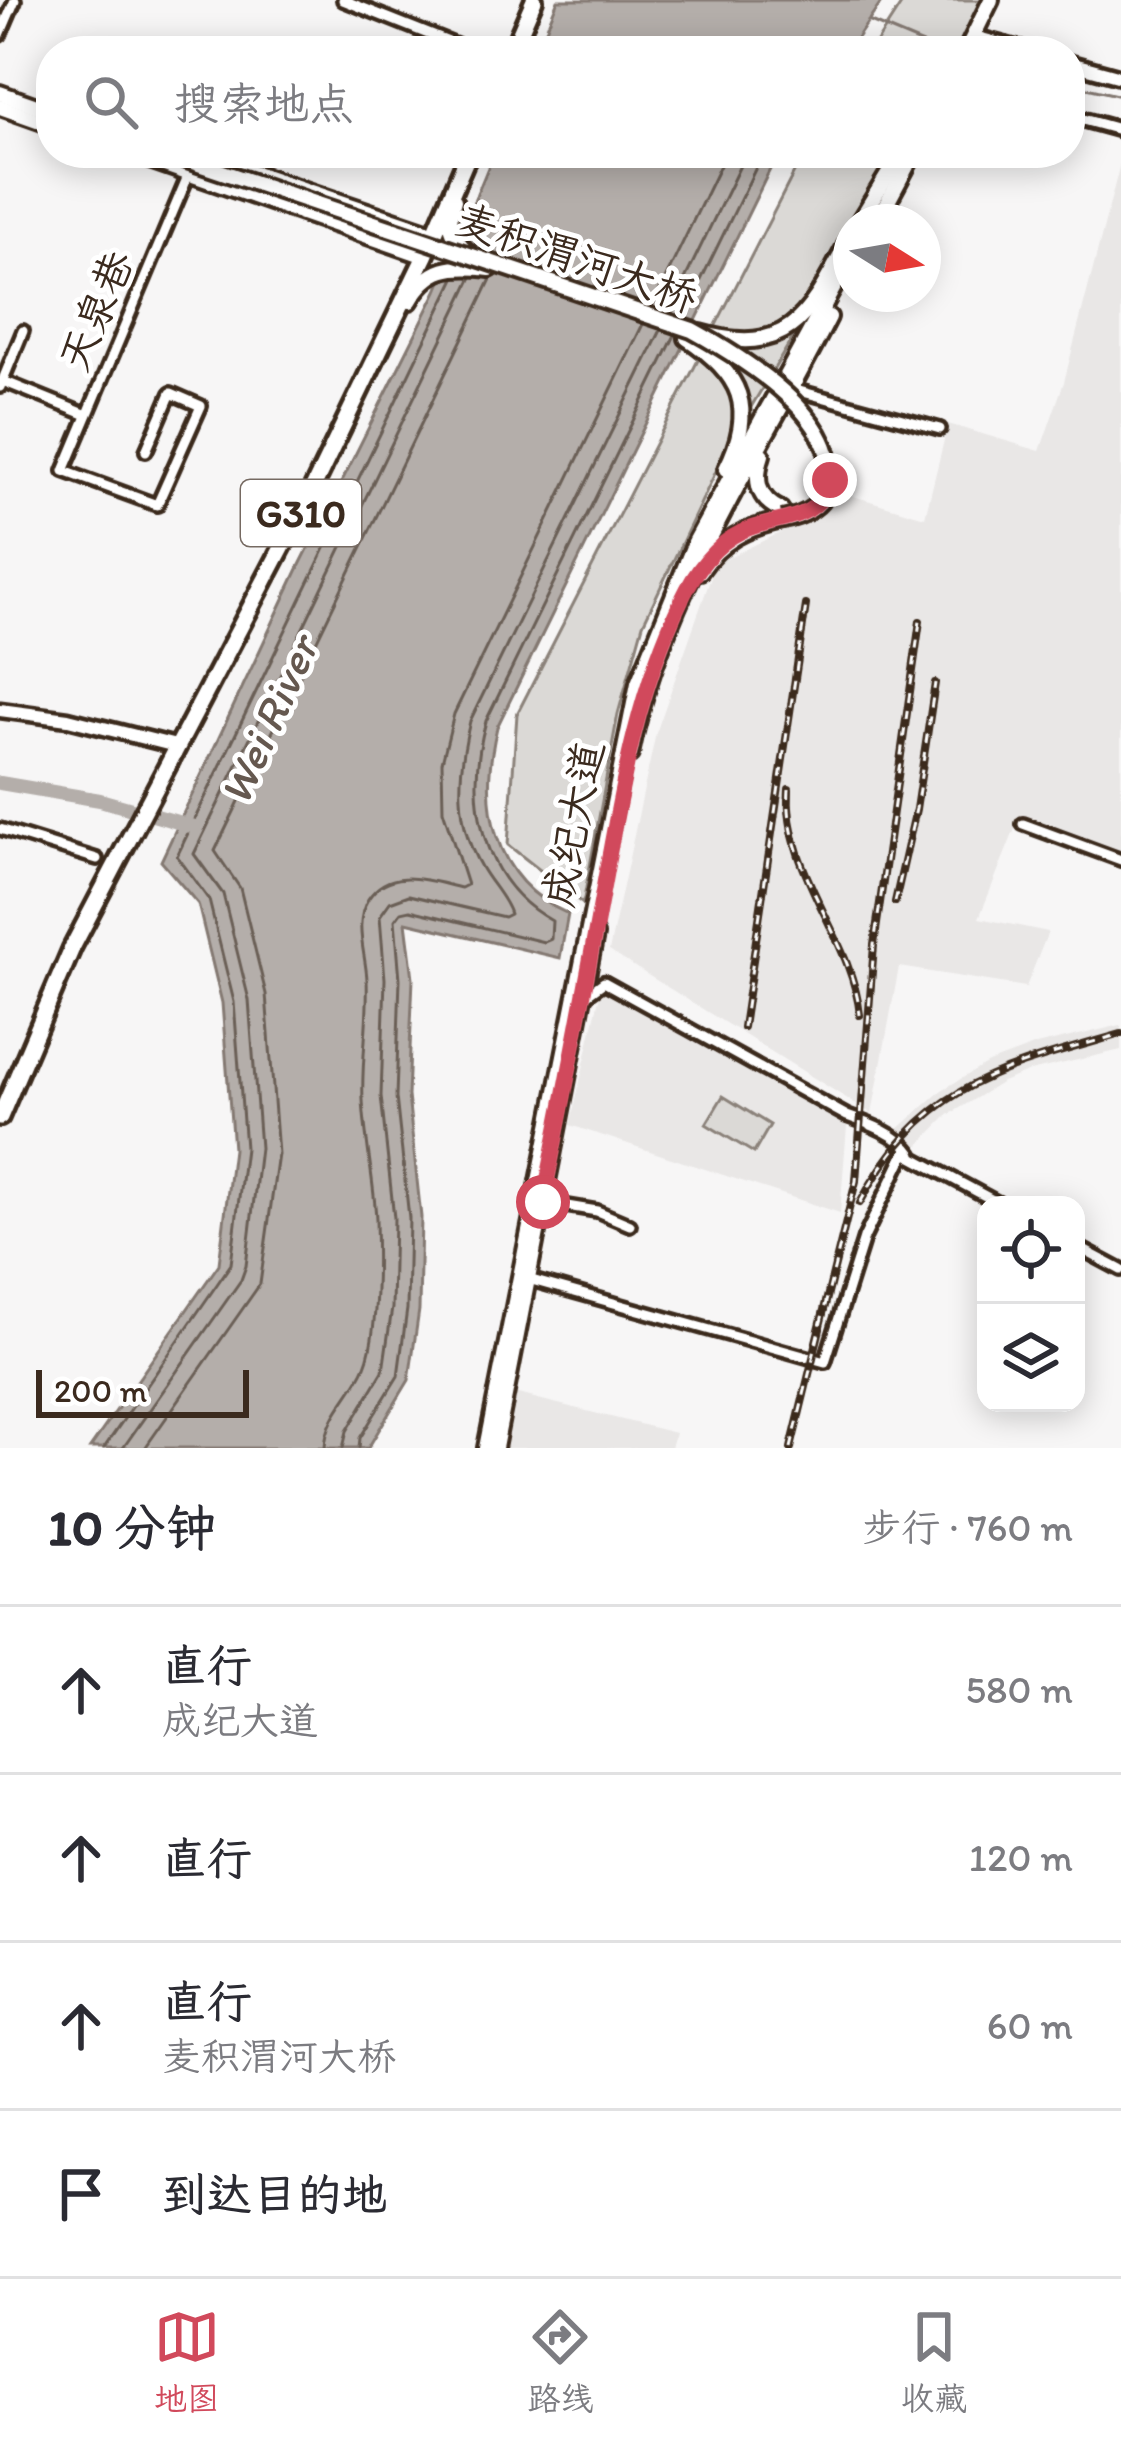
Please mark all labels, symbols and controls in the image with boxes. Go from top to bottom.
search box [36,36,1085,168]
icon: search [78,69,144,135]
text: 搜索地点 [174,76,354,130]
street label: 麦积渭河大桥 [450,193,704,323]
north arrow [833,204,941,312]
street label: 天泉巷 [48,243,144,379]
route end [803,453,857,507]
road number: G310 [241,480,361,546]
water label: Wei River [207,623,331,813]
street label: 成纪大道 [532,737,614,911]
route start [516,1175,570,1229]
map controls [977,1196,1085,1412]
button: locate [977,1196,1085,1304]
button: layers [977,1304,1085,1412]
scale bar [36,1364,249,1417]
text: 200 m [54,1371,147,1410]
text: 10 分钟 [48,1497,217,1558]
text: 步行 · 760 m [863,1504,1073,1551]
text: 直行 [162,1638,252,1692]
icon: ahead [48,1657,114,1723]
text: 580 m [966,1666,1073,1713]
text: 成纪大道 [162,1697,318,1744]
icon: ahead [48,1825,114,1891]
text: 直行 [162,1831,252,1885]
text: 120 m [969,1834,1073,1881]
text: 直行 [162,1974,252,2028]
icon: ahead [48,1993,114,2059]
text: 60 m [987,2002,1073,2049]
text: 麦积渭河大桥 [162,2033,396,2080]
icon: arrive [48,2161,114,2227]
text: 到达目的地 [162,2167,387,2221]
tab: 地图 [154,2304,220,2419]
tab: 路线 [527,2304,593,2419]
tab: 收藏 [901,2304,967,2419]

